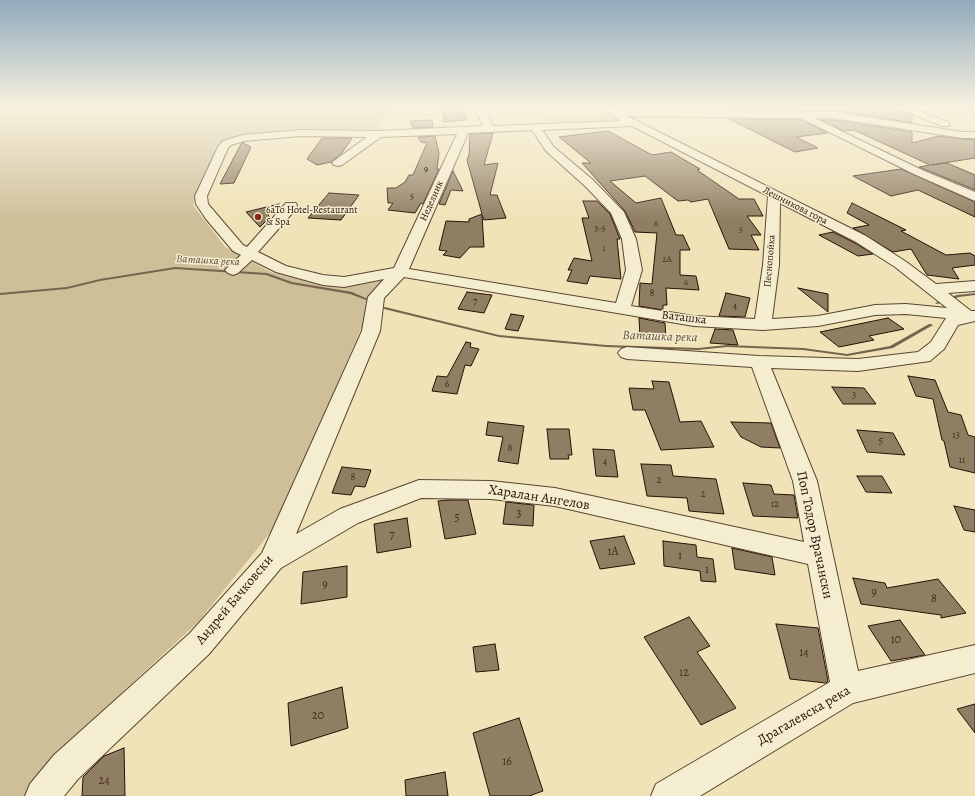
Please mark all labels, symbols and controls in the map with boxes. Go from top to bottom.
house number: 9 [424,165,428,175]
street label: Неделник [418,179,446,223]
street label: Лешникова гора [761,184,829,228]
house number: 5 [410,192,414,202]
place label: 6aTo Hotel-Restaurant & Spa [266,205,358,228]
marker: 6aTo Hotel-Restaurant & Spa [253,212,263,222]
house number: 6 [654,219,658,229]
house number: 3-5 [594,224,606,234]
house number: 5 [739,225,743,235]
street label: Песнопойка [762,234,778,288]
house number: 1 [602,244,606,254]
water label: Ваташка река [176,253,240,269]
house number: 2А [662,255,672,265]
house number: 6 [684,278,688,288]
house number: 8 [650,288,654,300]
house number: 7 [473,296,477,308]
house number: 4 [733,301,737,313]
street label: Ваташка [661,308,707,328]
water label: Ваташка река [622,328,698,346]
house number: 6 [445,379,449,391]
house number: 3 [852,390,856,402]
house number: 13 [952,430,960,442]
house number: 5 [879,436,883,448]
house number: 8 [508,443,512,455]
house number: 11 [959,455,965,467]
house number: 4 [603,457,607,469]
street label: Поп Тодор Врачански [792,470,836,600]
house number: 8 [351,472,355,484]
house number: 2 [657,475,661,487]
street label: Харалан Ангелов [487,482,591,514]
house number: 2 [701,489,705,501]
house number: 12 [771,499,779,511]
house number: 3 [517,507,521,521]
house number: 5 [454,511,460,525]
house number: 7 [389,528,395,542]
house number: 1А [607,545,619,559]
house number: 1 [678,549,682,563]
street label: Андрей Бачковски [193,552,277,648]
house number: 1 [705,563,709,577]
house number: 9 [322,578,328,592]
house number: 9 [871,586,877,600]
house number: 8 [931,592,937,606]
house number: 10 [891,633,901,647]
house number: 14 [799,646,809,660]
house number: 12 [679,666,689,680]
street label: Драгалевска река [755,683,853,749]
house number: 20 [312,709,324,723]
house number: 16 [502,755,512,769]
house number: 24 [98,774,110,788]

